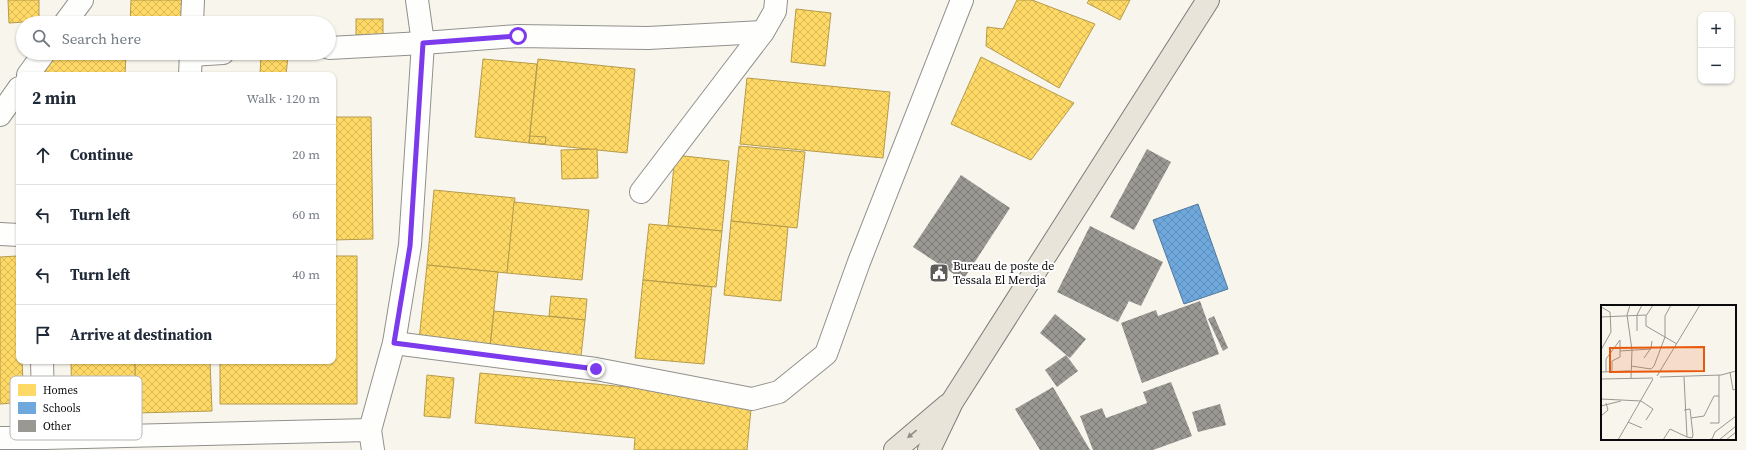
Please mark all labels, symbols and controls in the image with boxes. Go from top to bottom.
map controls [1698,12,1734,84]
button: + [1698,12,1734,48]
search box [16,16,336,60]
icon: search [30,27,52,49]
route start [509,27,527,45]
text: Search here [62,28,141,49]
button: − [1698,48,1734,84]
text: 2 min [32,86,76,110]
text: Walk · 120 m [247,90,320,107]
icon: ahead [32,144,54,166]
text: Continue [70,144,133,165]
text: 20 m [292,146,320,163]
icon: left [32,204,54,226]
text: Turn left [70,204,130,225]
text: 60 m [292,206,320,223]
place label: Bureau de poste de Tessala El Merdja [953,258,1054,288]
public building icon: Bureau de poste de Tessala El Merdja [928,262,950,284]
icon: left [32,264,54,286]
text: Turn left [70,264,130,285]
text: 40 m [292,266,320,283]
inset map [1601,305,1736,440]
icon: arrive [32,324,54,346]
text: Arrive at destination [70,324,212,345]
route end [587,360,605,378]
legend [10,376,142,440]
text: Homes [43,383,78,398]
text: Schools [43,401,81,416]
text: Other [43,419,72,434]
one-way arrow [907,430,917,439]

